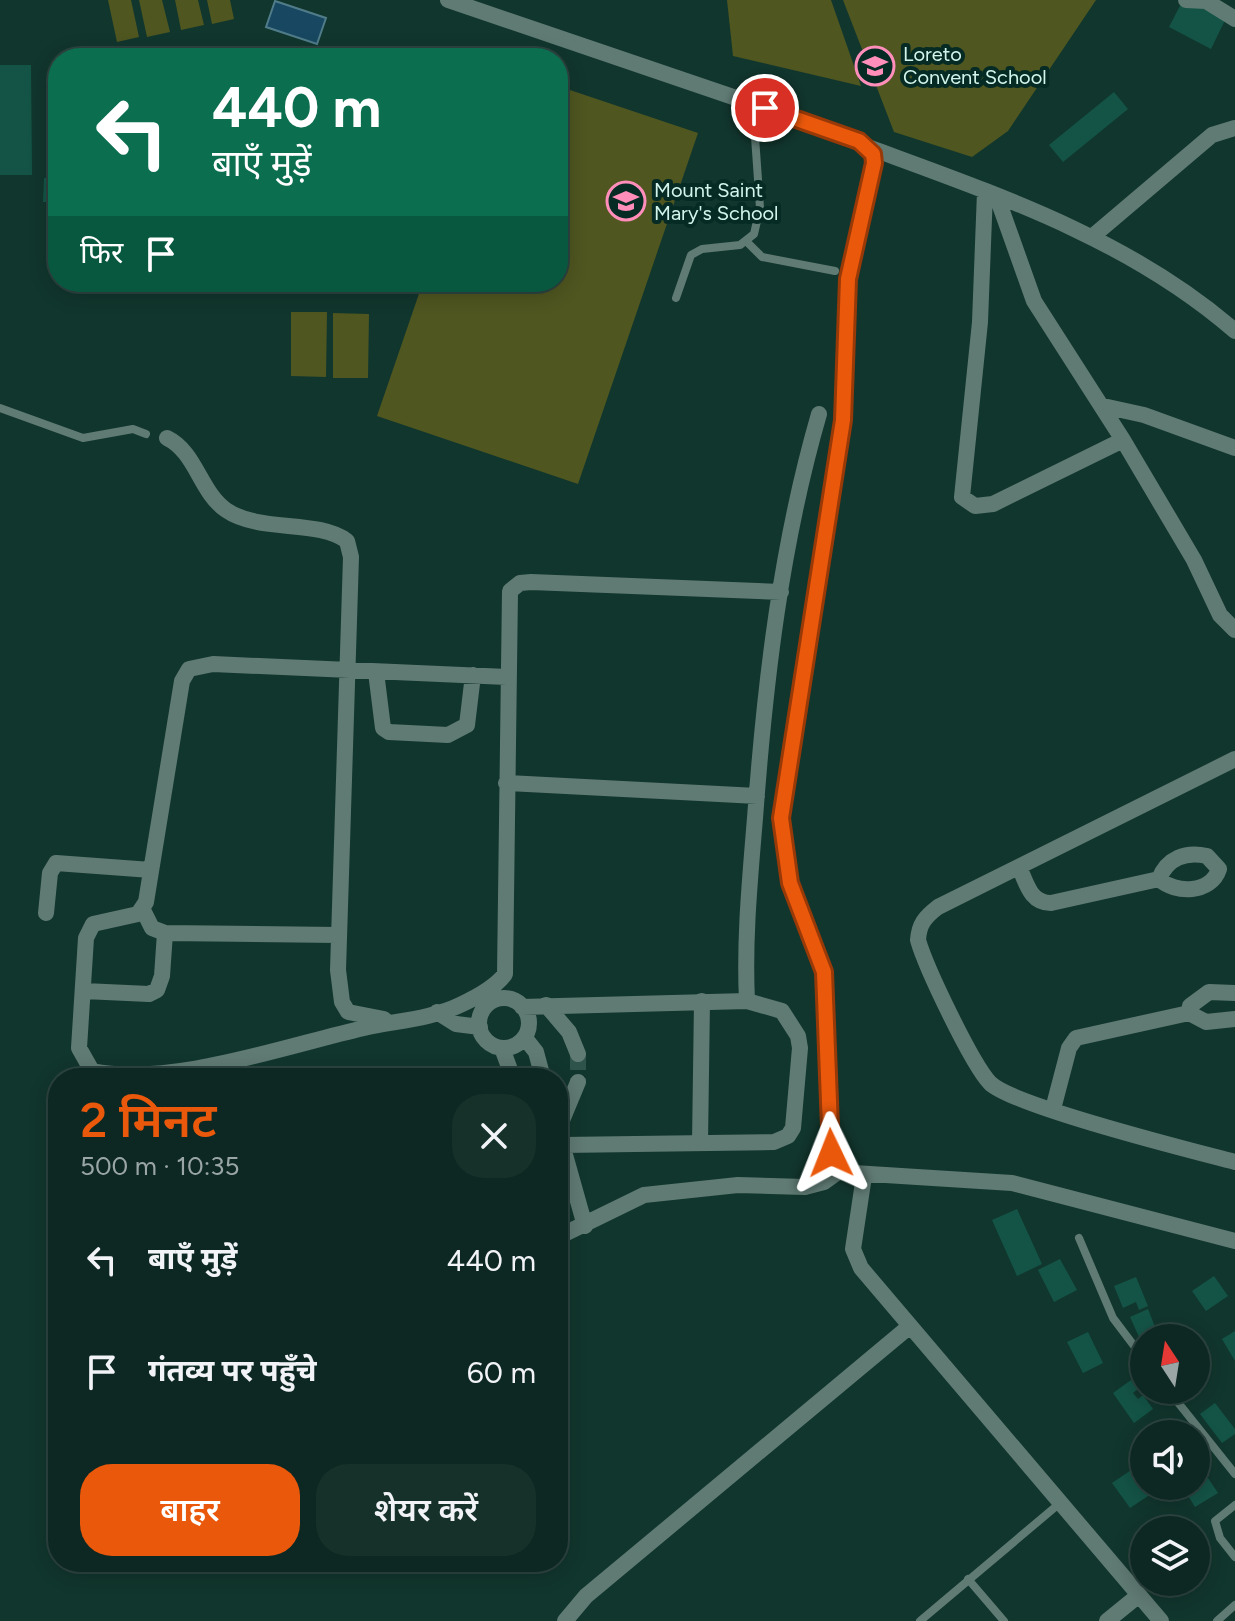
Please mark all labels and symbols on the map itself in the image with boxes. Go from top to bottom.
place label: Loreto Convent School [903,42,1047,89]
school or university icon: Loreto Convent School [854,45,896,87]
pin [731,74,799,142]
place label: Mount Saint Mary's School [654,178,779,225]
school or university icon: Mount Saint Mary's School [605,180,647,222]
position arrow [789,1111,873,1195]
north arrow [1130,1324,1210,1404]

